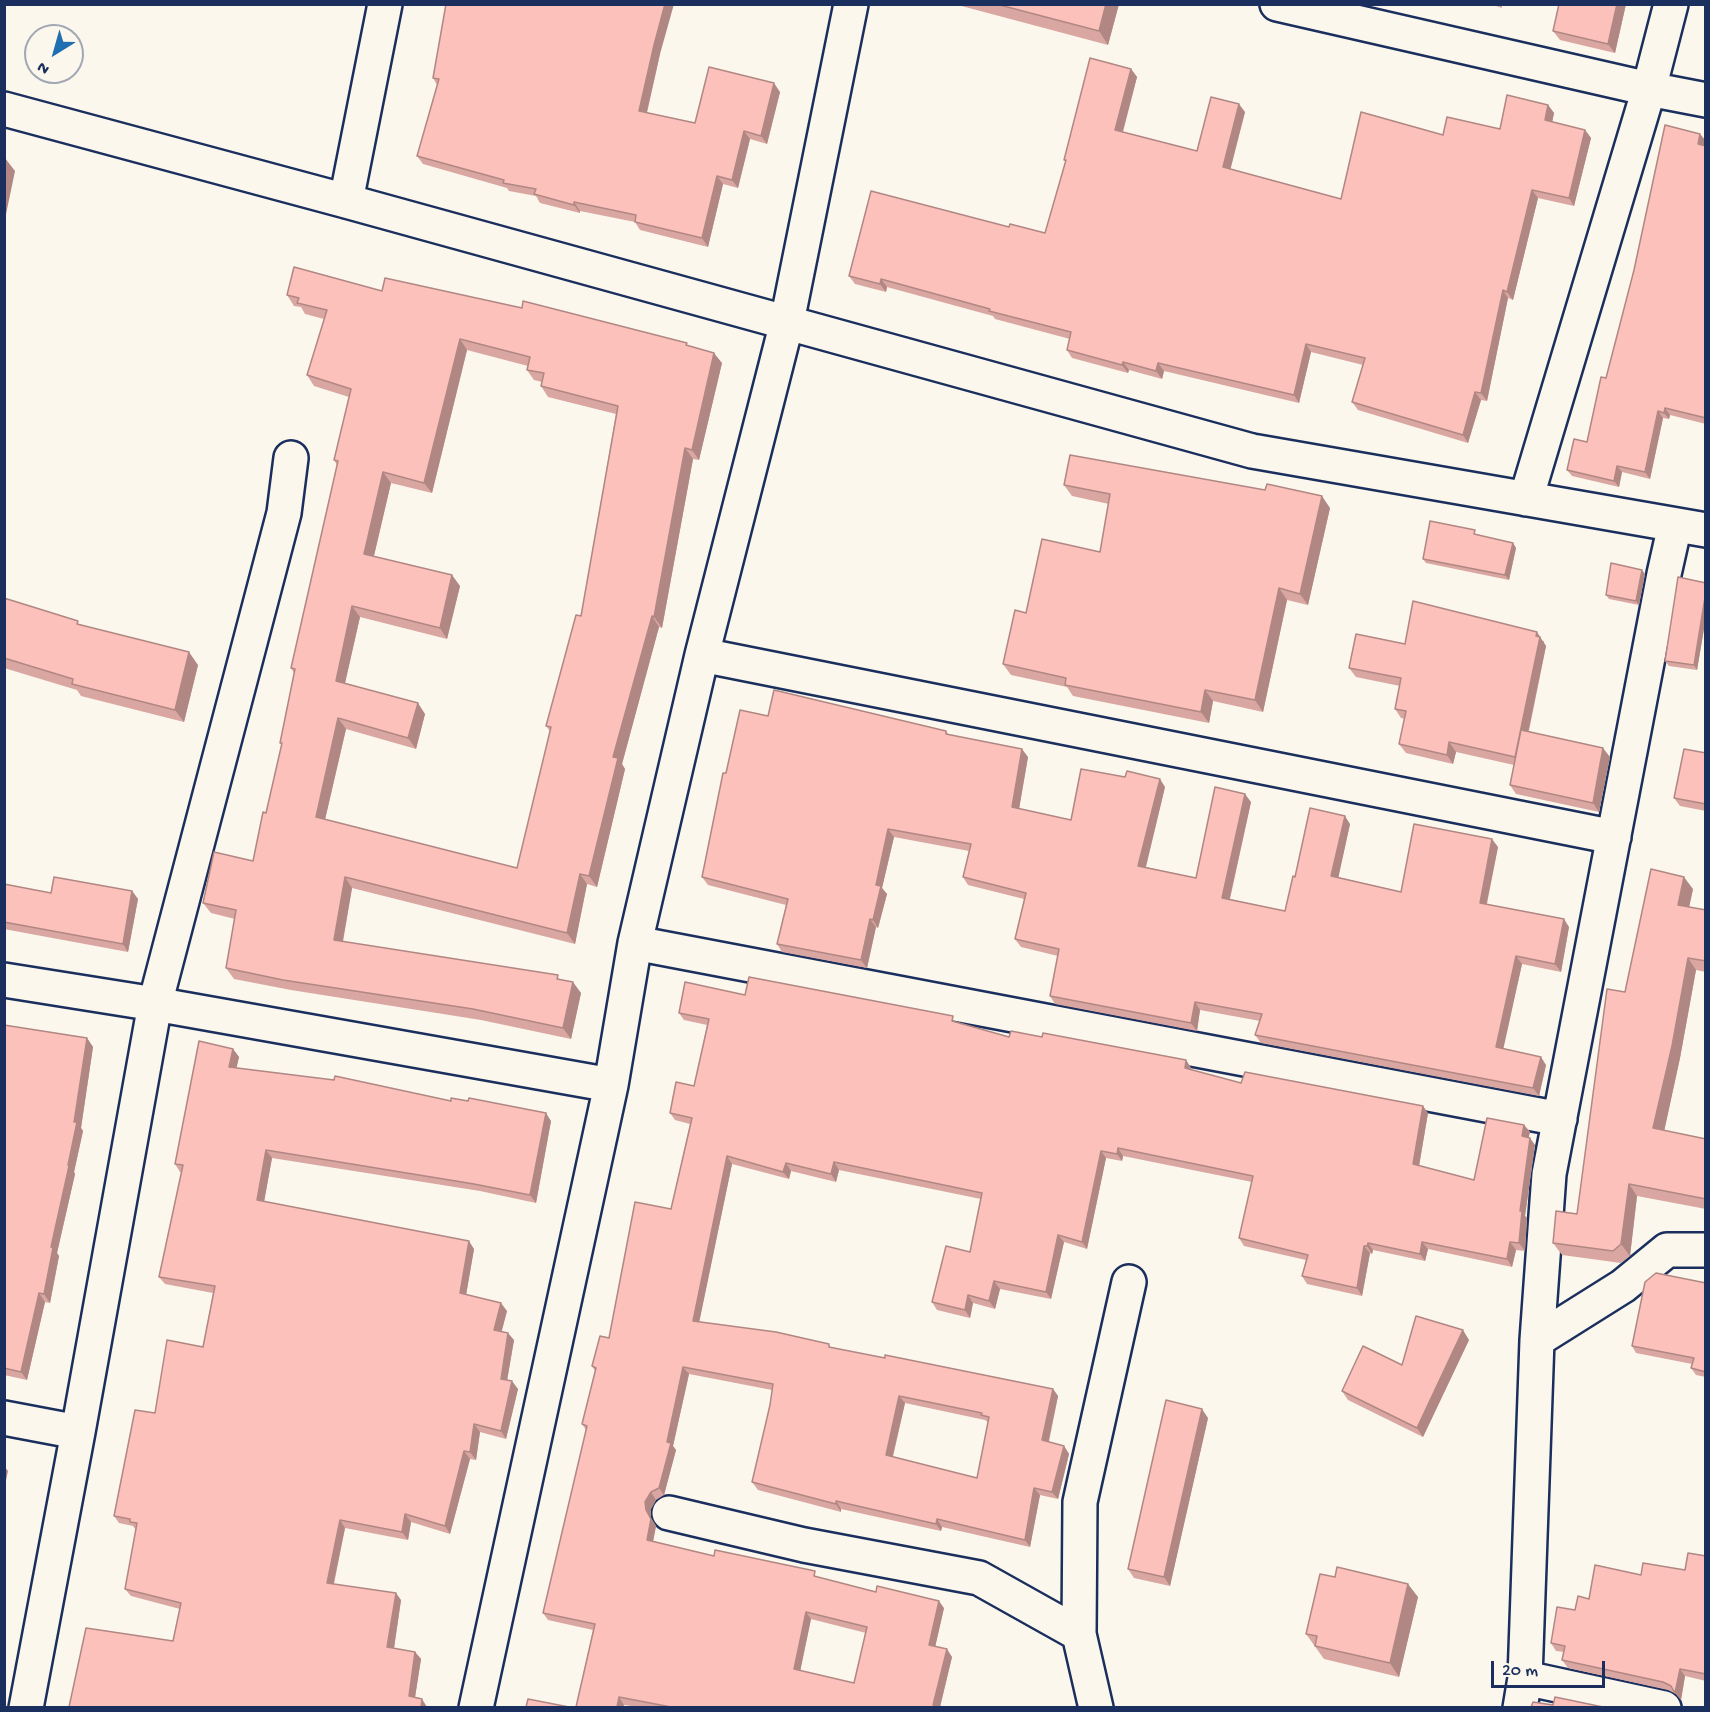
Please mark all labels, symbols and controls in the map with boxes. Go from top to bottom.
north arrow [24,24,84,84]
text: N [34,56,54,78]
scale bar [1494,1649,1608,1687]
text: 20 m [1502,1661,1538,1682]

